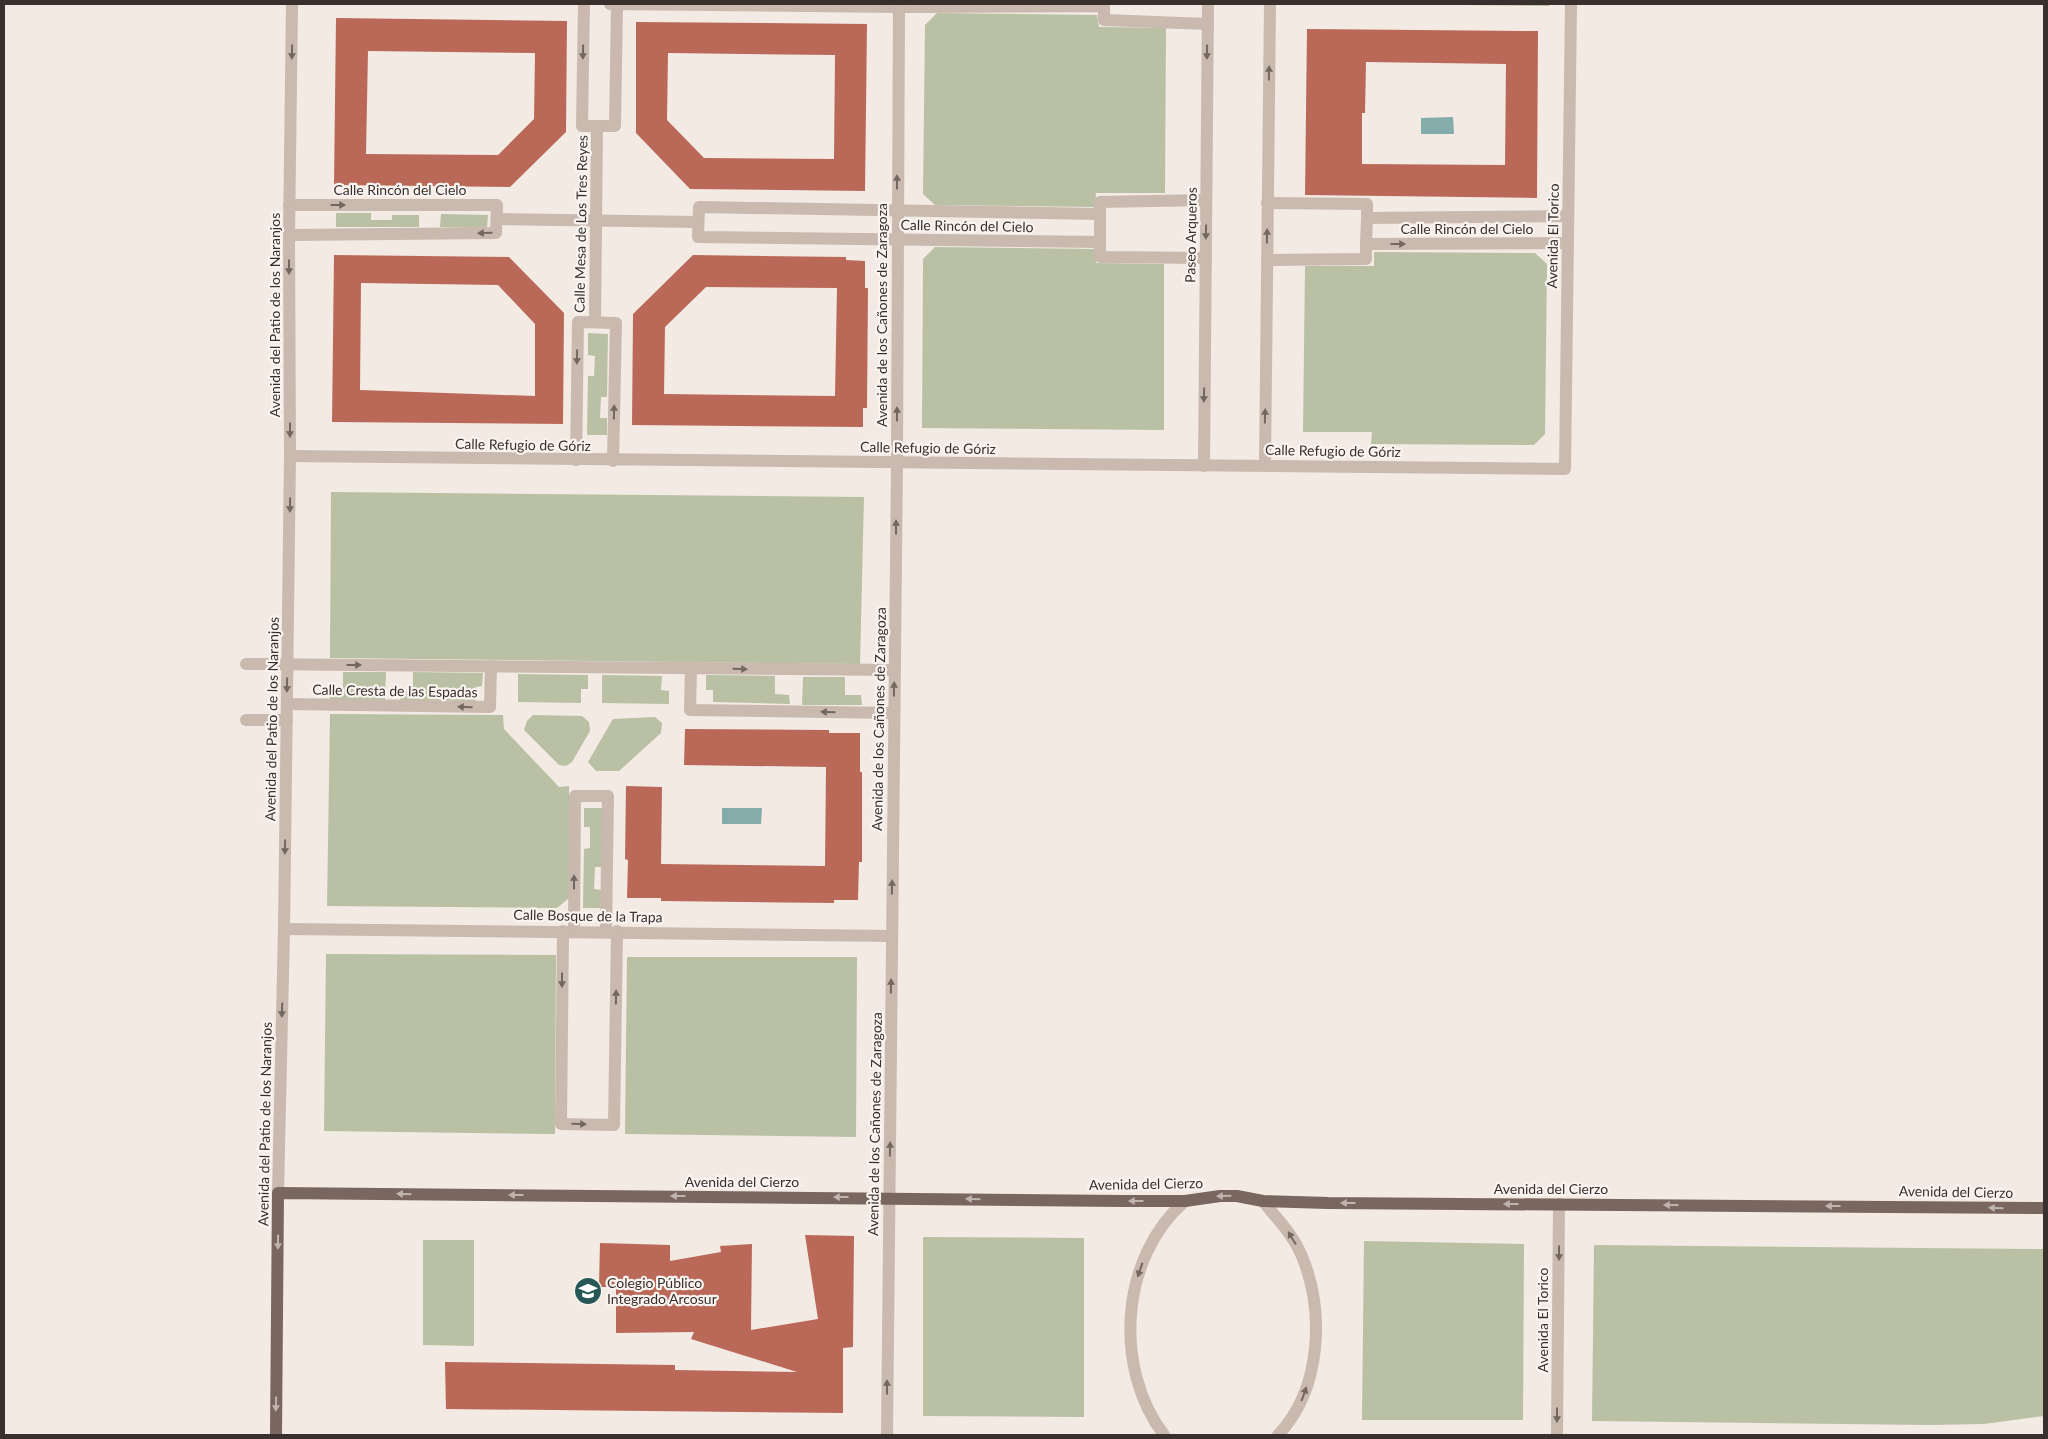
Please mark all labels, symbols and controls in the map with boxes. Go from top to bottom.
one-way arrow [287,45,295,61]
one-way arrow [579,45,587,61]
one-way arrow [1203,45,1211,61]
one-way arrow [1265,65,1273,81]
street label: Calle Mesa de Los Tres Reyes [570,135,591,313]
one-way arrow [893,173,901,189]
street label: Calle Rincón del Cielo [333,181,467,198]
street label: Avenida El Torico [1543,183,1562,289]
street label: Paseo Arqueros [1181,187,1200,283]
one-way arrow [330,201,346,209]
street label: Avenida de los Cañones de Zaragoza [873,203,890,427]
street label: Avenida del Patio de los Naranjos [266,213,283,417]
street label: Calle Rincón del Cielo [900,216,1034,235]
street label: Calle Rincón del Cielo [1400,220,1534,237]
one-way arrow [1202,225,1210,241]
one-way arrow [1263,228,1271,244]
one-way arrow [477,229,493,237]
one-way arrow [1391,240,1407,248]
one-way arrow [285,260,293,276]
one-way arrow [573,349,581,365]
one-way arrow [1200,387,1208,403]
one-way arrow [610,404,618,420]
one-way arrow [893,406,901,422]
one-way arrow [1261,408,1269,424]
one-way arrow [286,422,294,438]
street label: Calle Refugio de Góriz [455,435,591,454]
street label: Calle Refugio de Góriz [860,438,996,457]
street label: Calle Refugio de Góriz [1265,441,1401,460]
one-way arrow [286,497,294,513]
one-way arrow [892,519,900,535]
street label: Avenida de los Cañones de Zaragoza [868,607,889,831]
street label: Avenida del Patio de los Naranjos [261,617,282,821]
one-way arrow [346,661,362,669]
one-way arrow [732,665,748,673]
one-way arrow [283,677,291,693]
street label: Calle Cresta de las Espadas [312,681,478,700]
one-way arrow [891,681,899,697]
one-way arrow [457,703,473,711]
one-way arrow [820,708,836,716]
one-way arrow [281,840,289,856]
one-way arrow [570,874,578,890]
one-way arrow [888,879,896,895]
street label: Calle Bosque de la Trapa [513,906,663,925]
one-way arrow [558,972,566,988]
one-way arrow [887,978,895,994]
one-way arrow [612,989,620,1005]
one-way arrow [278,1002,286,1018]
street label: Avenida de los Cañones de Zaragoza [864,1012,885,1236]
street label: Avenida del Patio de los Naranjos [254,1022,275,1226]
one-way arrow [572,1120,588,1128]
one-way arrow [886,1141,894,1157]
street label: Avenida del Cierzo [685,1173,799,1190]
street label: Avenida del Cierzo [1089,1174,1203,1193]
street label: Avenida del Cierzo [1494,1180,1608,1197]
street label: Avenida del Cierzo [1899,1182,2013,1201]
one-way arrow [395,1190,411,1198]
one-way arrow [507,1191,523,1199]
one-way arrow [670,1192,686,1200]
one-way arrow [1215,1192,1231,1200]
one-way arrow [832,1193,848,1201]
one-way arrow [965,1195,981,1203]
one-way arrow [1128,1197,1144,1205]
one-way arrow [1340,1199,1356,1207]
one-way arrow [1502,1200,1518,1208]
one-way arrow [1662,1201,1678,1209]
one-way arrow [1825,1202,1841,1210]
one-way arrow [1987,1203,2003,1211]
one-way arrow [1288,1230,1296,1245]
one-way arrow [273,1234,281,1250]
one-way arrow [1555,1245,1563,1261]
one-way arrow [1136,1263,1143,1278]
street label: Avenida El Torico [1534,1268,1551,1372]
place label: Colegio Público Integrado Arcosur [607,1274,717,1307]
school or university icon: Colegio Público Integrado Arcosur [573,1276,603,1306]
one-way arrow [884,1378,892,1394]
one-way arrow [1300,1386,1308,1401]
one-way arrow [272,1396,280,1412]
one-way arrow [1553,1408,1561,1424]

